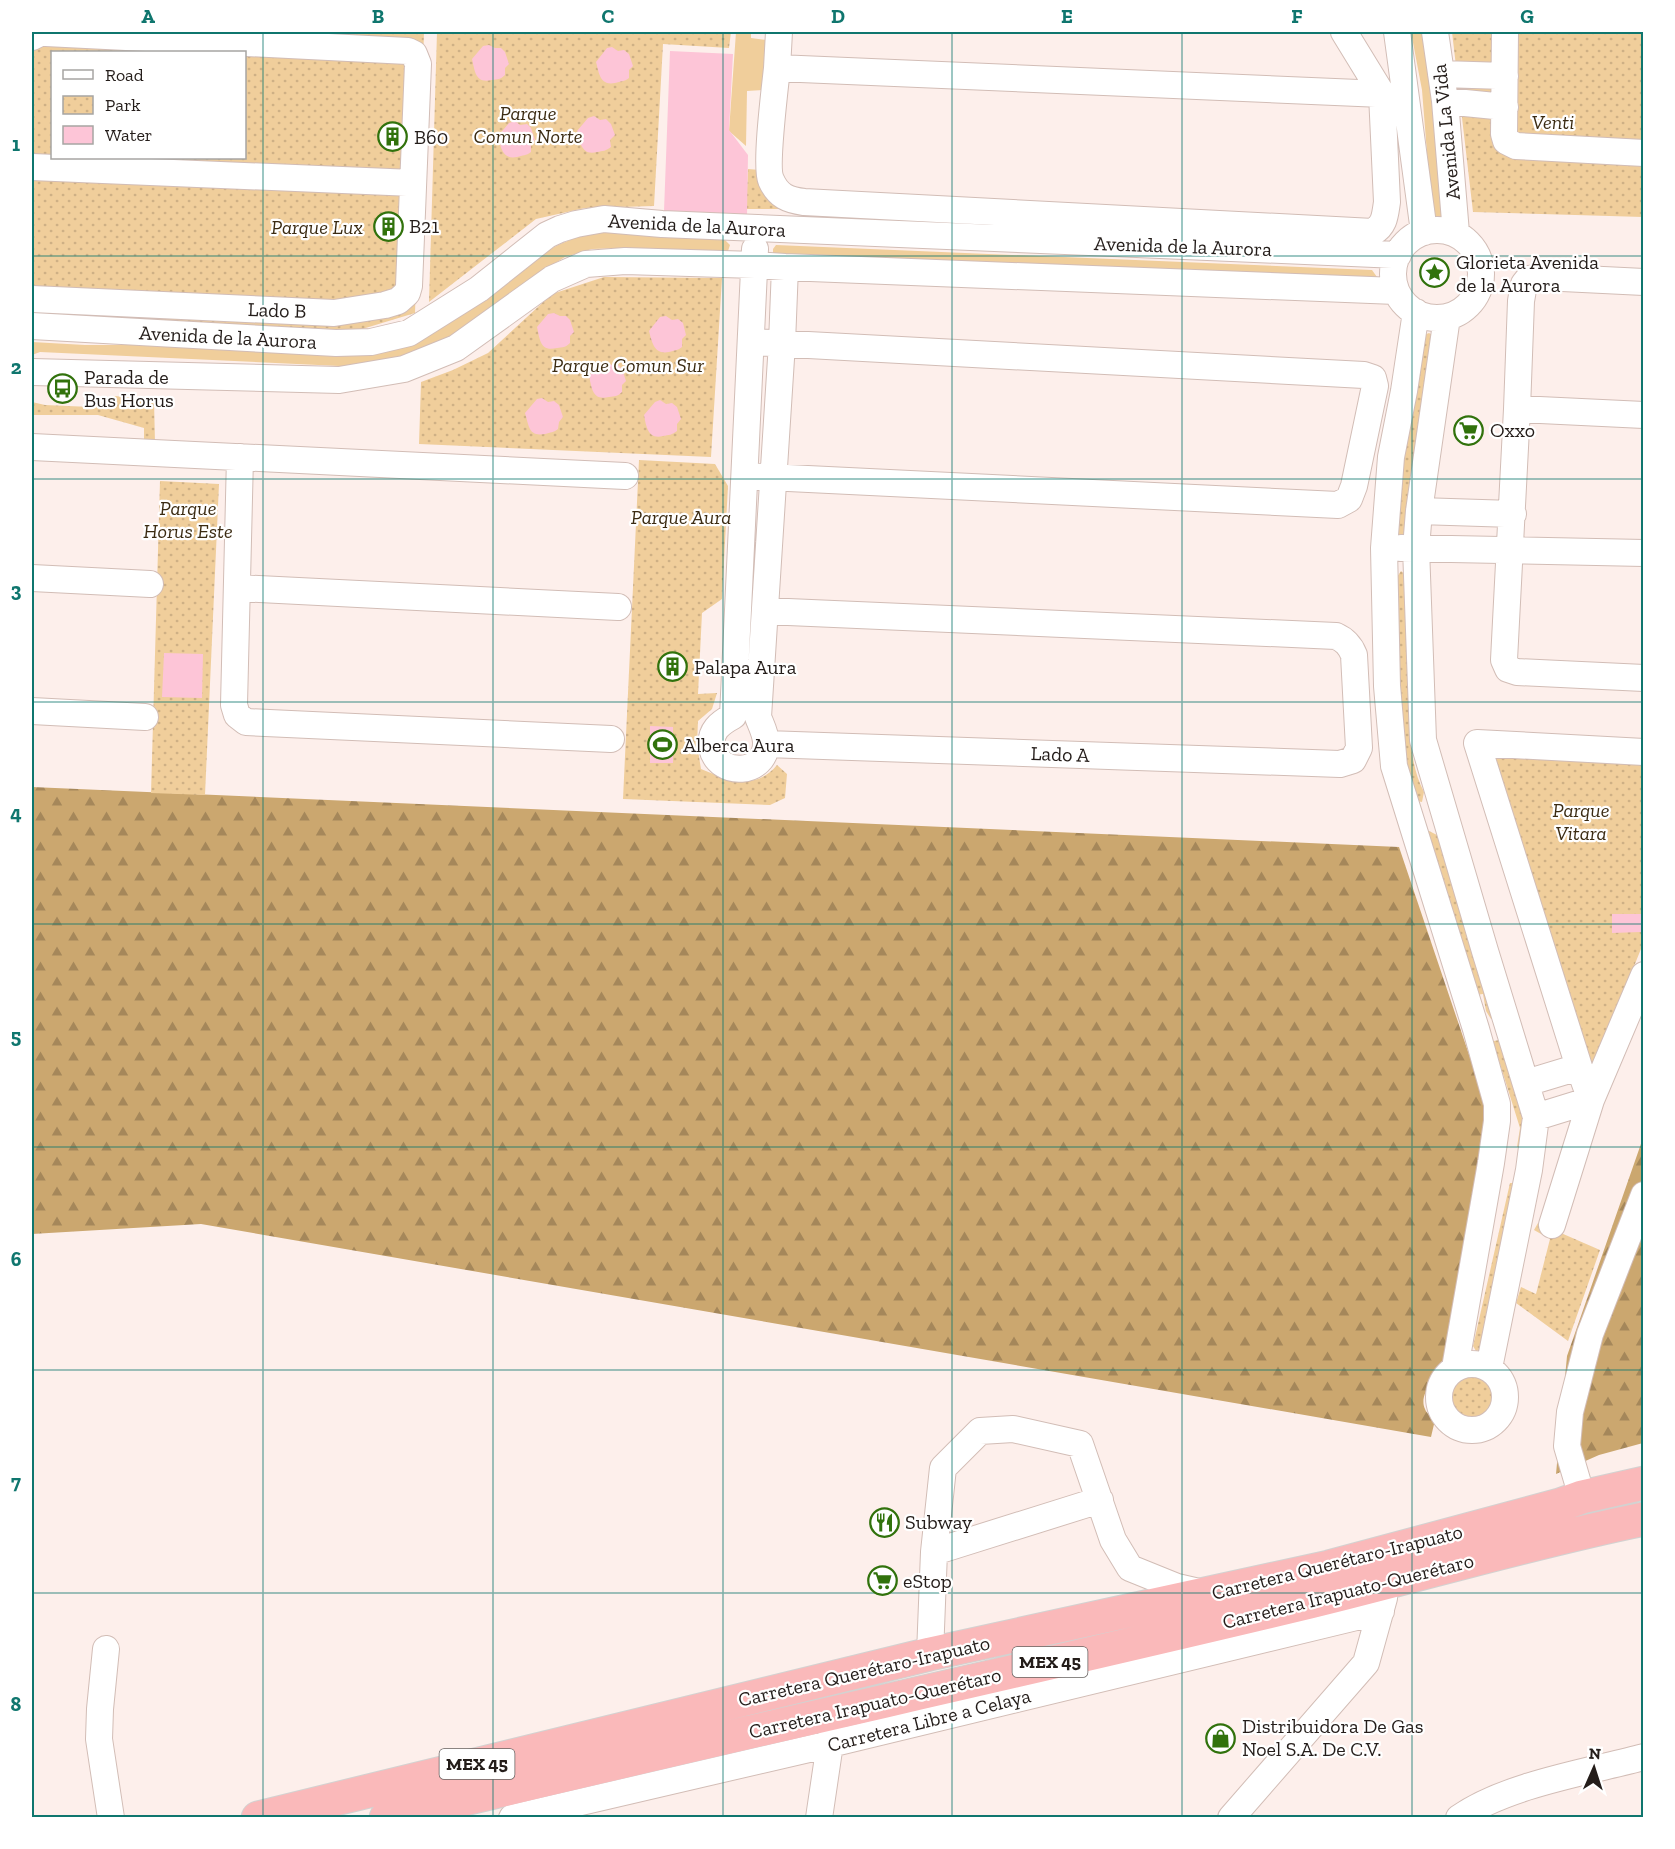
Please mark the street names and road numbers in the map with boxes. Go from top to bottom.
street label: Avenida La Vida [1427,62,1465,201]
street label: Avenida de la Aurora [608,208,787,242]
street label: Avenida de la Aurora [1094,231,1273,261]
street label: Lado B [247,297,307,323]
street label: Avenida de la Aurora [139,320,318,354]
street label: Lado A [1030,741,1091,767]
street label: Carretera Querétaro-Irapuato [1209,1519,1465,1605]
street label: Carretera Irapuato-Querétaro [1220,1548,1476,1634]
street label: Carretera Querétaro-Irapuato [736,1630,992,1712]
road number: MEX 45 [1012,1647,1088,1677]
street label: Carretera Irapuato-Querétaro [747,1662,1003,1744]
street label: Carretera Libre a Celaya [825,1683,1033,1757]
road number: MEX 45 [440,1749,514,1779]

